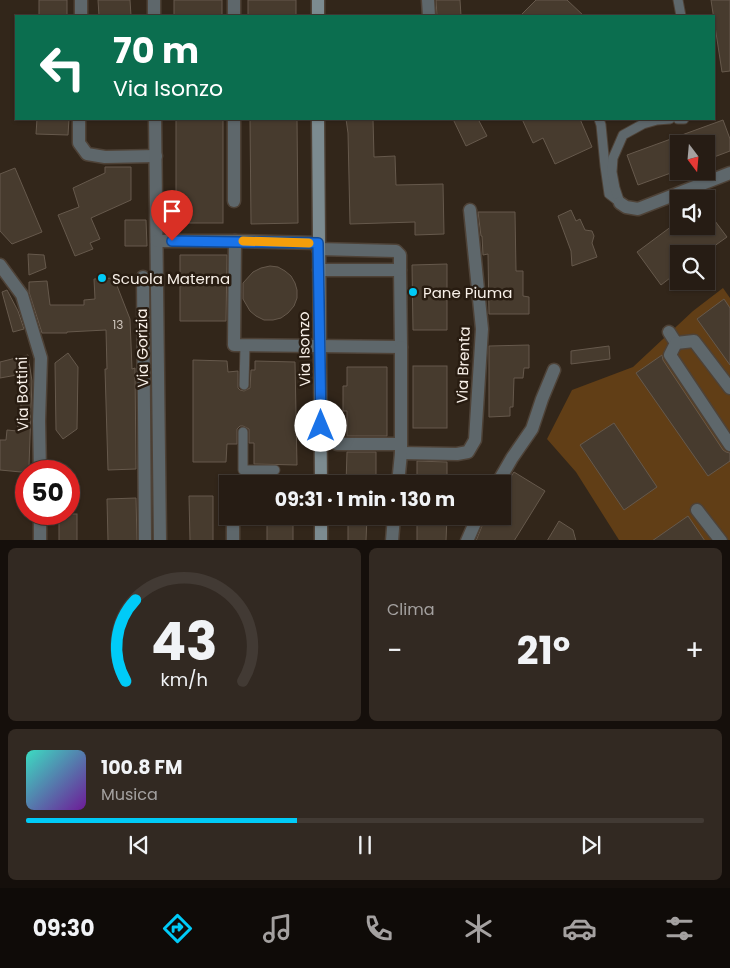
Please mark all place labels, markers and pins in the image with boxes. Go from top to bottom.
pin [151,190,193,241]
place label: Scuola Materna [112,268,230,289]
marker: Scuola Materna [96,272,108,284]
place label: Pane Piuma [423,282,512,303]
marker: Pane Piuma [407,286,419,298]

